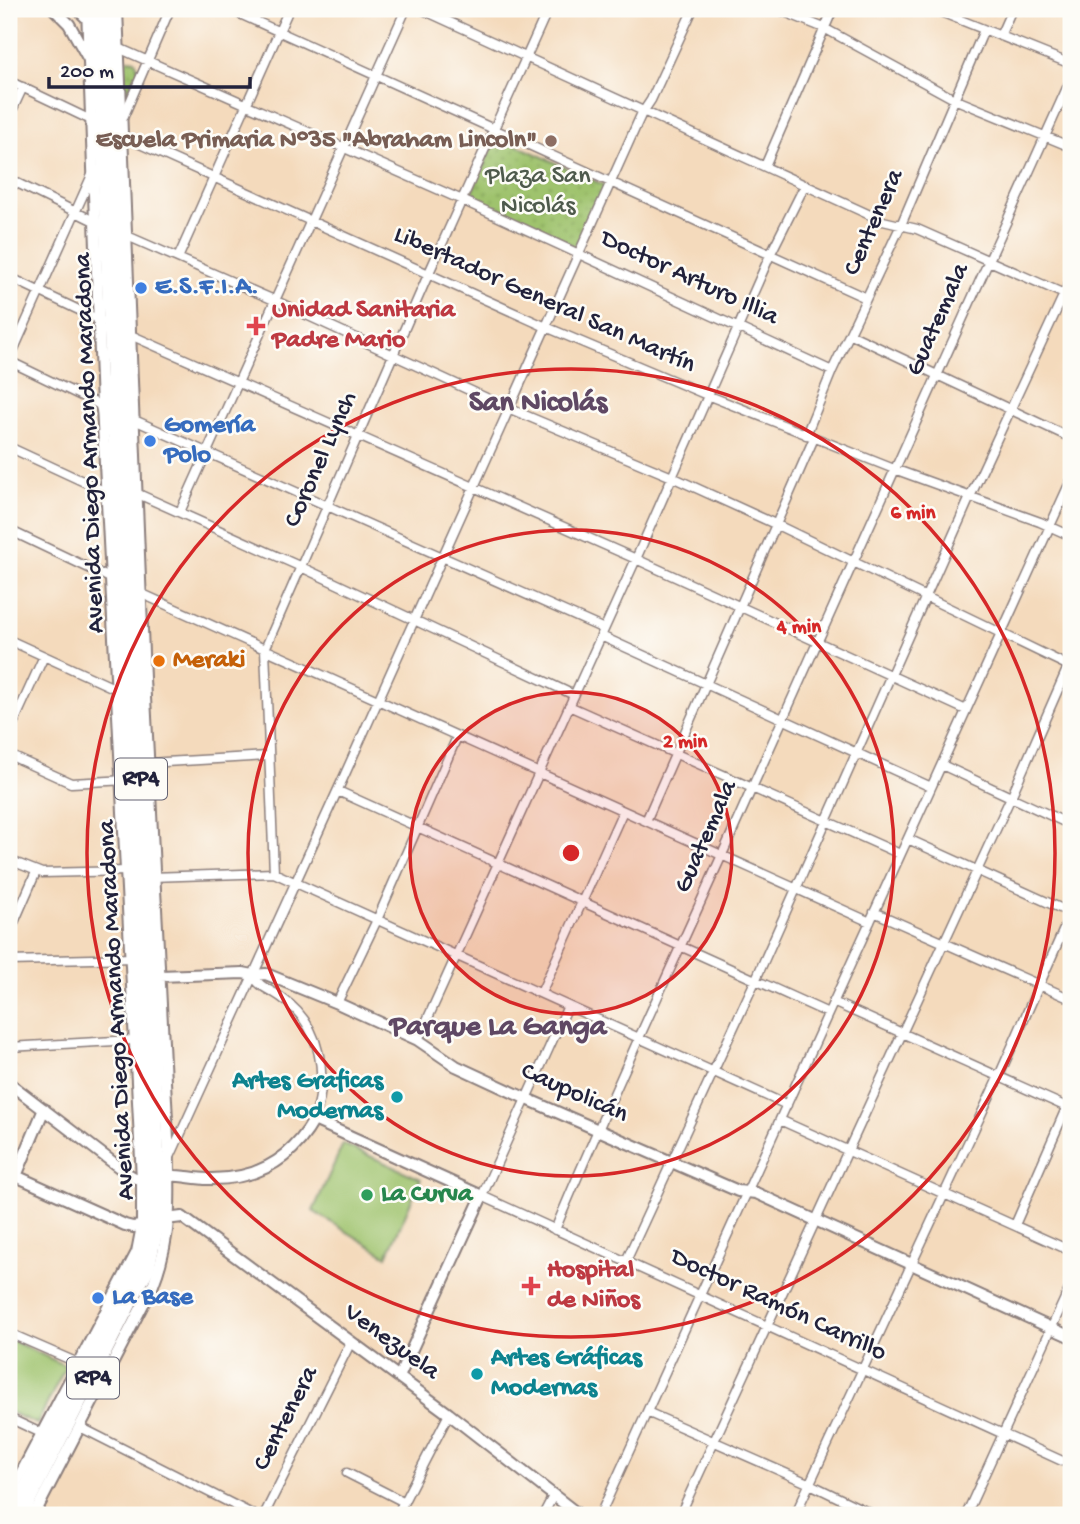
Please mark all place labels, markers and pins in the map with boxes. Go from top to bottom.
place label: Escuela Primaria N°35 "Abraham Lincoln" [96,126,537,157]
marker: Escuela Primaria N°35 "Abraham Lincoln" [543,133,559,149]
place label: E.S.F.I.A. [155,273,259,304]
marker: E.S.F.I.A. [133,280,149,296]
place label: Unidad Sanitaria Padre Mario [270,296,456,357]
marker: Unidad Sanitaria Padre Mario [246,316,266,336]
place label: Gomería Polo [162,411,257,472]
marker: Gomería Polo [142,433,158,449]
place label: Meraki [173,646,245,677]
marker: Meraki [151,653,167,669]
centre of rings [559,841,583,865]
place label: Artes Graficas Modernas [231,1067,384,1128]
marker: Artes Graficas Modernas [389,1089,405,1105]
place label: La Curva [381,1180,474,1211]
marker: La Curva [359,1187,375,1203]
place label: Hospital de Niños [547,1256,641,1317]
marker: Hospital de Niños [521,1276,541,1296]
place label: La Base [112,1283,194,1314]
marker: La Base [90,1290,106,1306]
place label: Artes Gráficas Modernas [490,1344,643,1405]
marker: Artes Gráficas Modernas [469,1366,485,1382]

